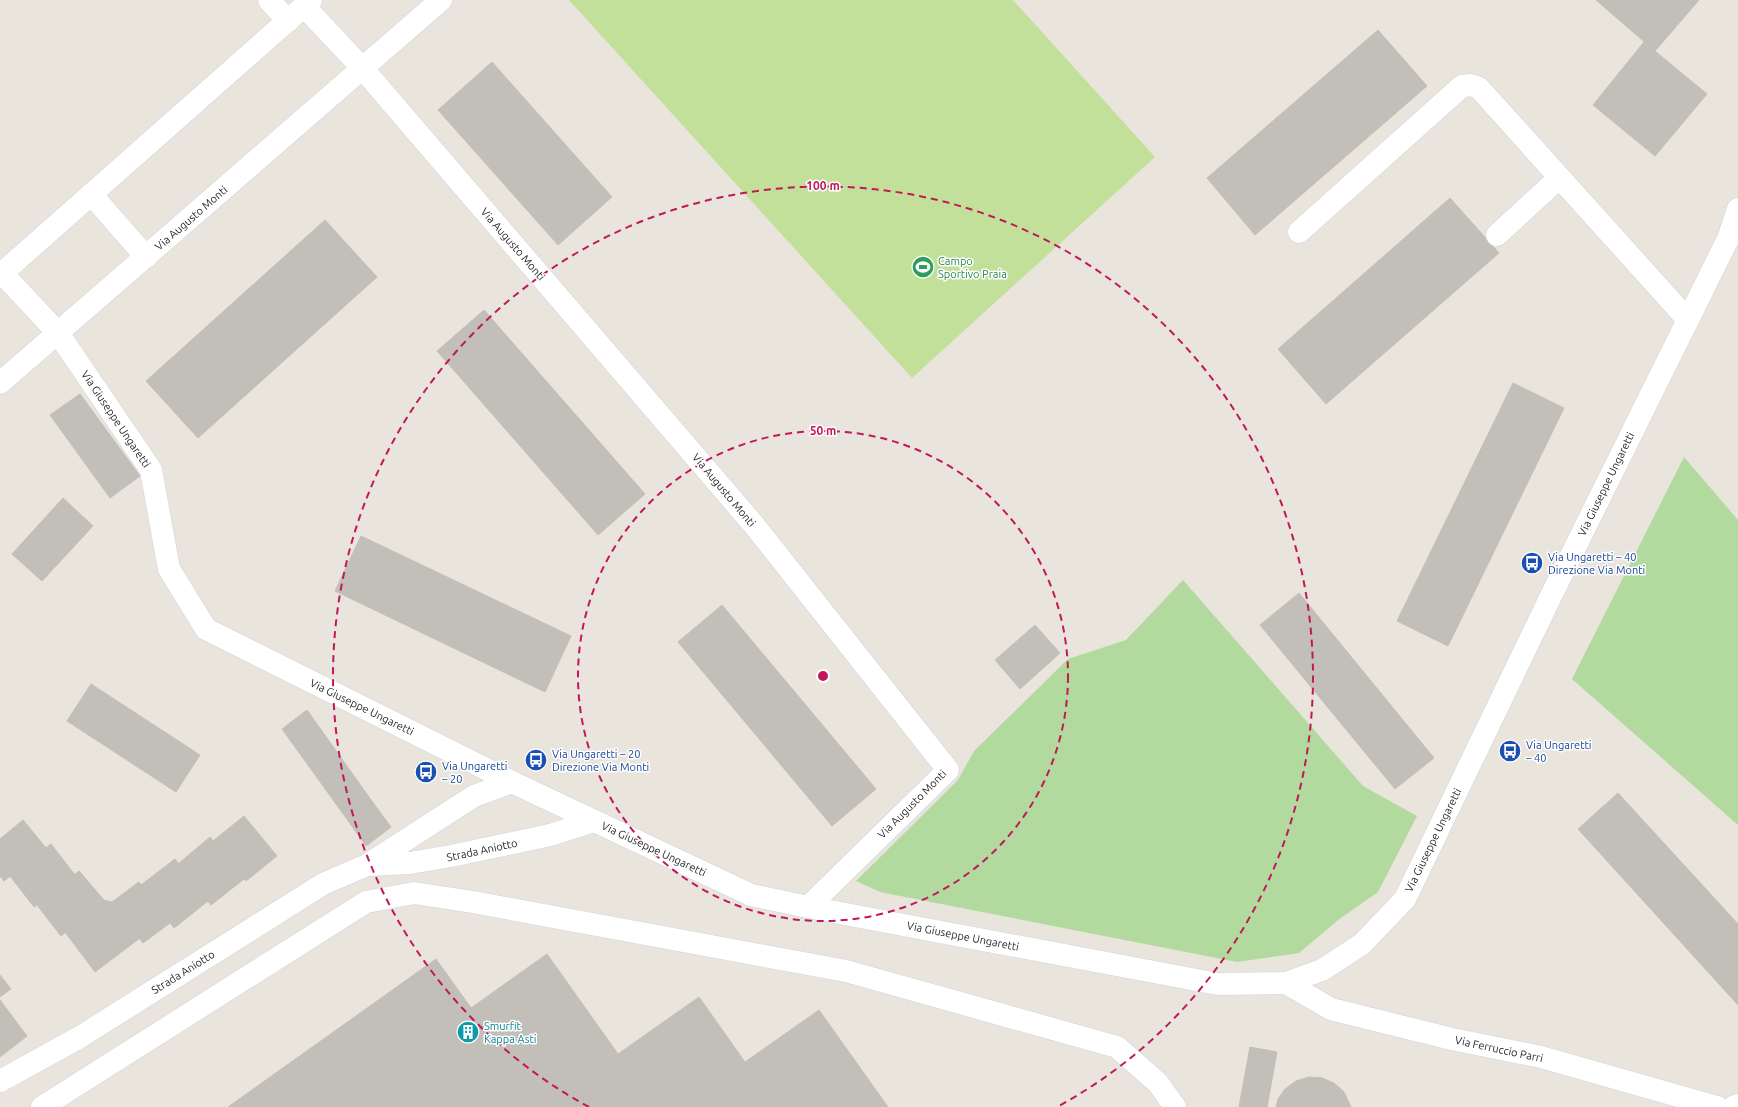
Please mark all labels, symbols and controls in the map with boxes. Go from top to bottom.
text: 100 m [806,179,840,192]
street label: Via Augusto Monti [153,183,229,253]
street label: Via Augusto Monti [478,206,548,282]
sports icon: Campo Sportivo Praia [910,254,936,280]
place label: Campo Sportivo Praia [938,255,1007,280]
street label: Via Giuseppe Ungaretti [79,368,153,470]
text: 50 m [810,424,836,437]
street label: Via Giuseppe Ungaretti [1576,430,1636,538]
street label: Via Augusto Monti [690,451,758,529]
bus stop icon: Via Ungaretti – 40 Direzione Via Monti [1519,550,1545,576]
place label: Via Ungaretti – 40 Direzione Via Monti [1548,551,1645,576]
centre of rings [816,669,830,683]
street label: Via Giuseppe Ungaretti [308,677,416,737]
bus stop icon: Via Ungaretti – 40 [1497,738,1523,764]
place label: Via Ungaretti – 40 [1525,739,1592,764]
bus stop icon: Via Ungaretti – 20 Direzione Via Monti [523,747,549,773]
place label: Via Ungaretti – 20 Direzione Via Monti [552,748,649,773]
bus stop icon: Via Ungaretti – 20 [413,759,439,785]
place label: Via Ungaretti – 20 [441,760,508,785]
street label: Via Augusto Monti [875,767,949,841]
street label: Via Giuseppe Ungaretti [1403,786,1463,894]
street label: Via Giuseppe Ungaretti [600,819,708,879]
street label: Strada Aniotto [445,837,519,863]
street label: Via Giuseppe Ungaretti [906,919,1020,953]
street label: Strada Aniotto [149,948,217,996]
building icon: Smurfit Kappa Asti [455,1019,481,1045]
place label: Smurfit Kappa Asti [484,1020,536,1045]
street label: Via Ferruccio Parri [1454,1034,1544,1064]

